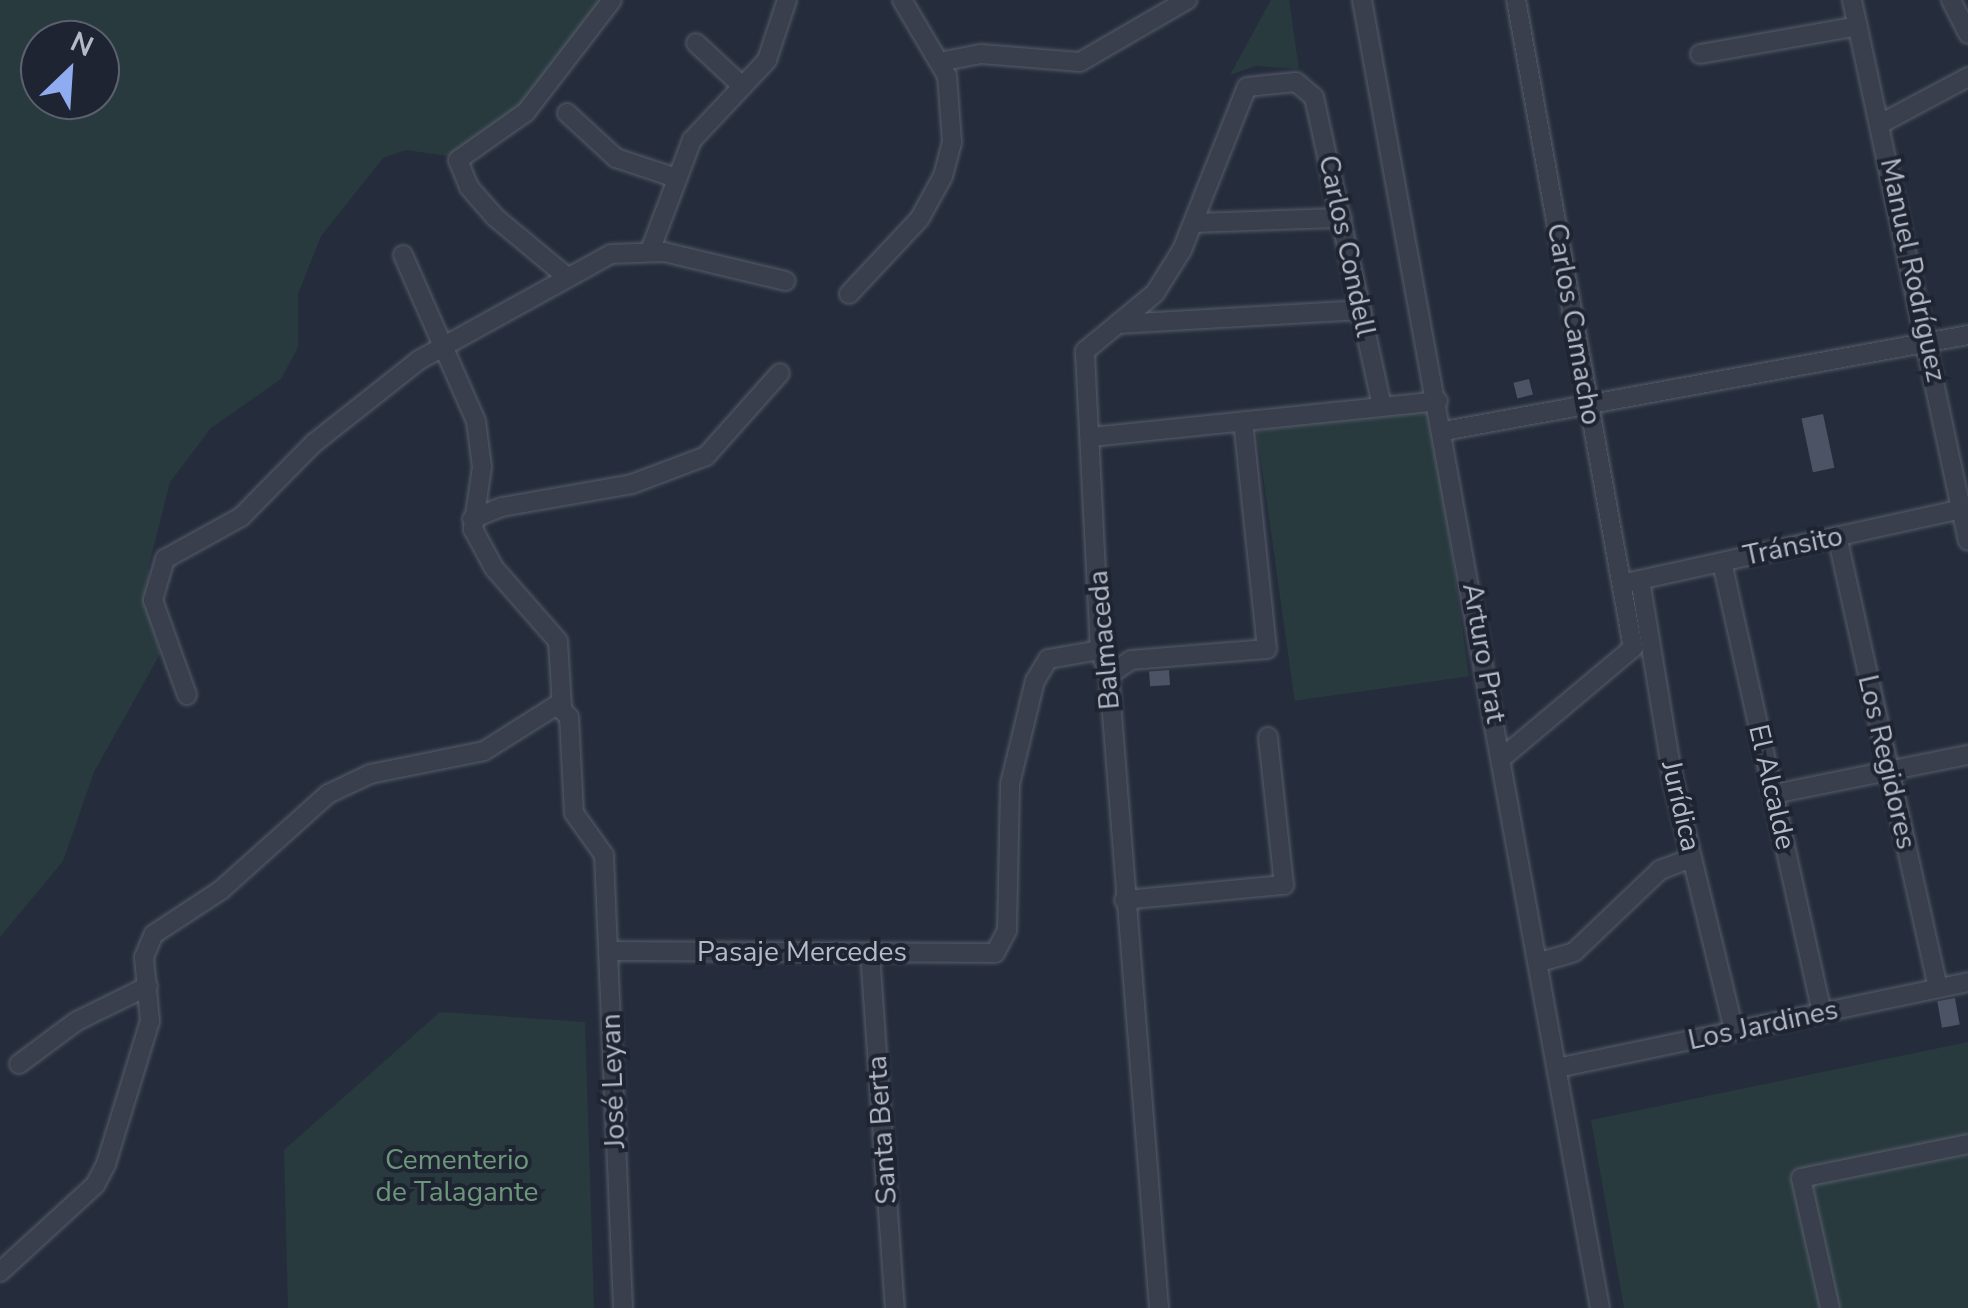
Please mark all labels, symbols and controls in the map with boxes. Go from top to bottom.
north arrow [20,20,120,120]
text: N [64,23,99,66]
street label: Carlos Condell [1311,152,1383,340]
street label: Manuel Rodríguez [1873,155,1953,385]
street label: Carlos Camacho [1540,221,1608,427]
street label: Tránsito [1740,519,1846,573]
street label: Balmaceda [1081,569,1127,711]
street label: Arturo Prat [1455,581,1513,725]
street label: Los Regidores [1851,672,1923,852]
street label: El Alcalde [1741,721,1803,853]
street label: Jurídica [1654,757,1708,855]
street label: Pasaje Mercedes [697,935,907,969]
street label: Los Jardines [1685,993,1841,1057]
street label: José Leyan [594,1013,632,1149]
street label: Santa Berta [860,1054,904,1206]
park label: Cementerio de Talagante [376,1143,538,1209]

